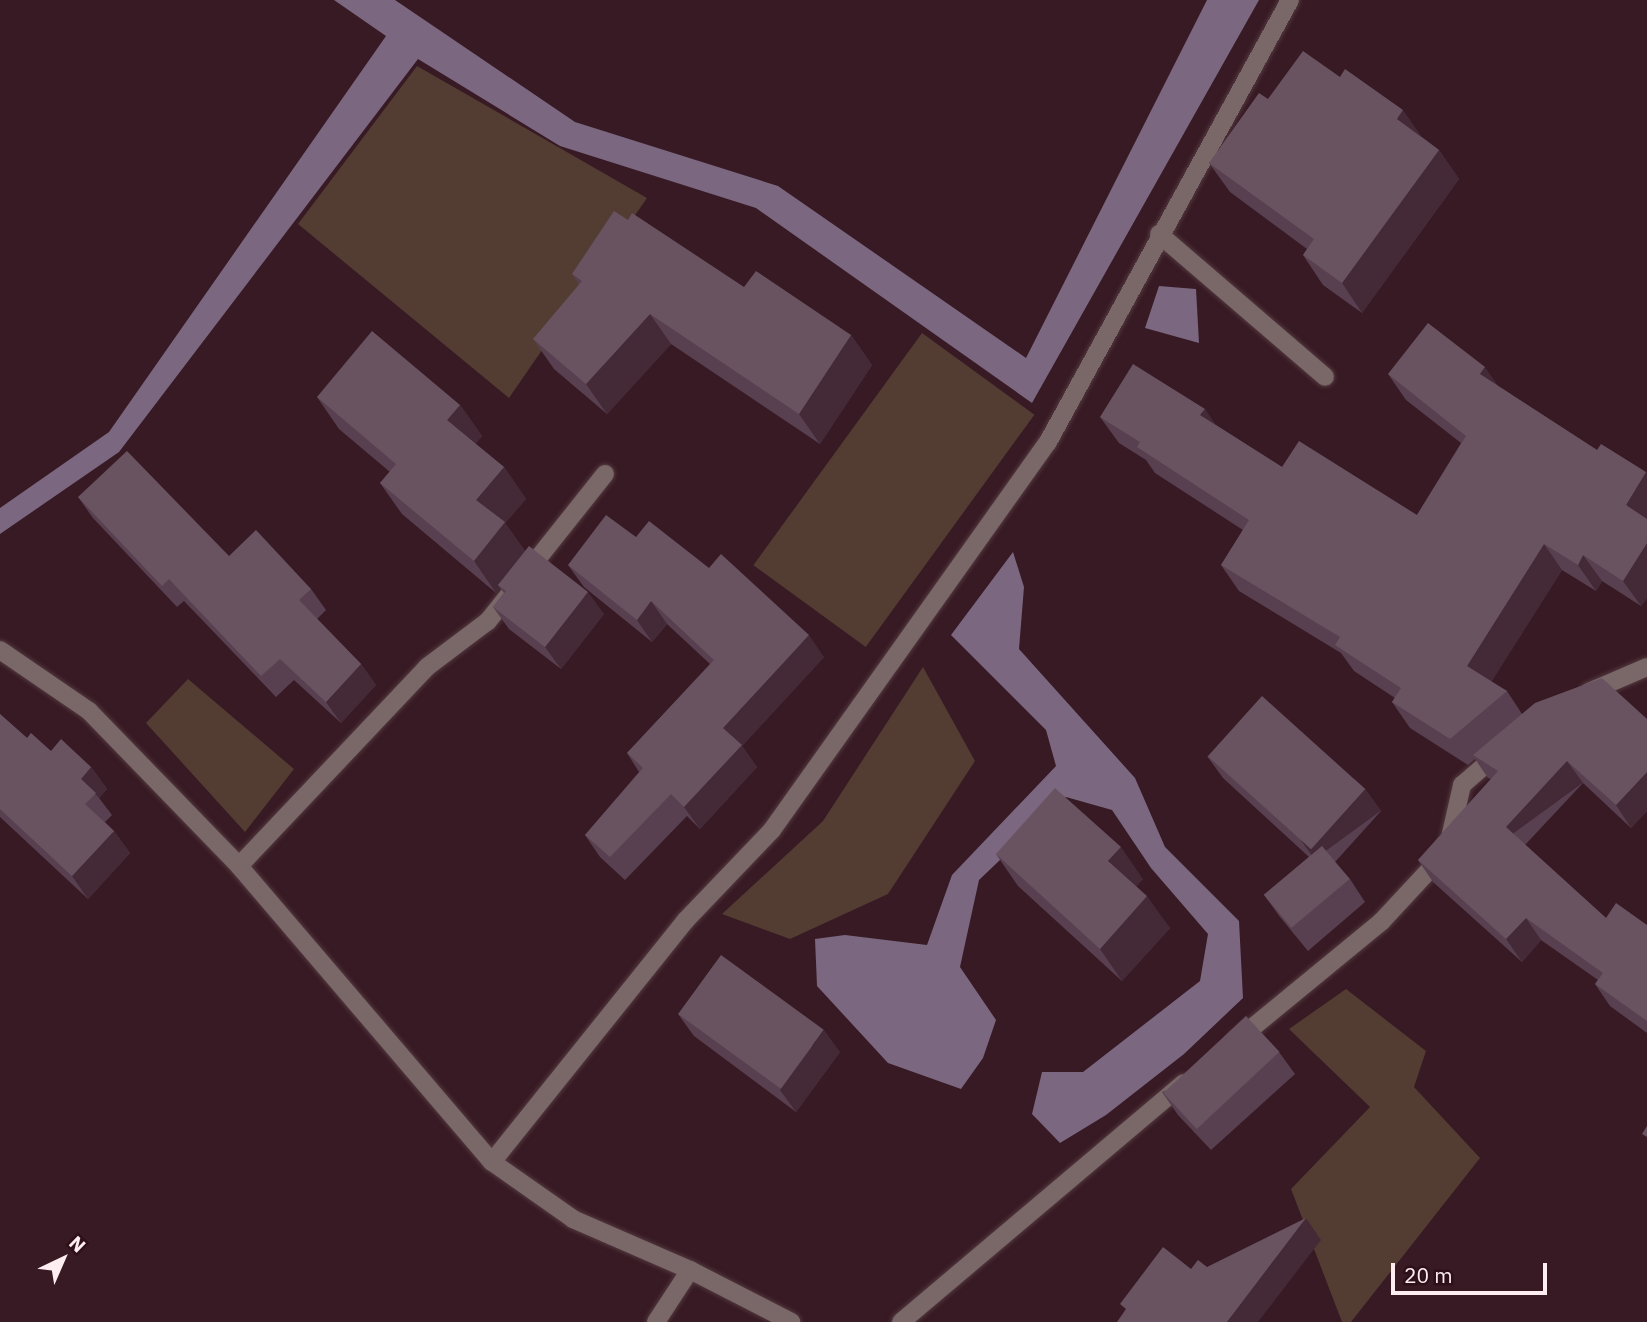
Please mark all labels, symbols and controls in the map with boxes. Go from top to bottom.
north arrow [28,1224,98,1294]
text: N [64,1230,91,1257]
scale bar [1395,1248,1551,1292]
text: 20 m [1404,1261,1453,1289]

